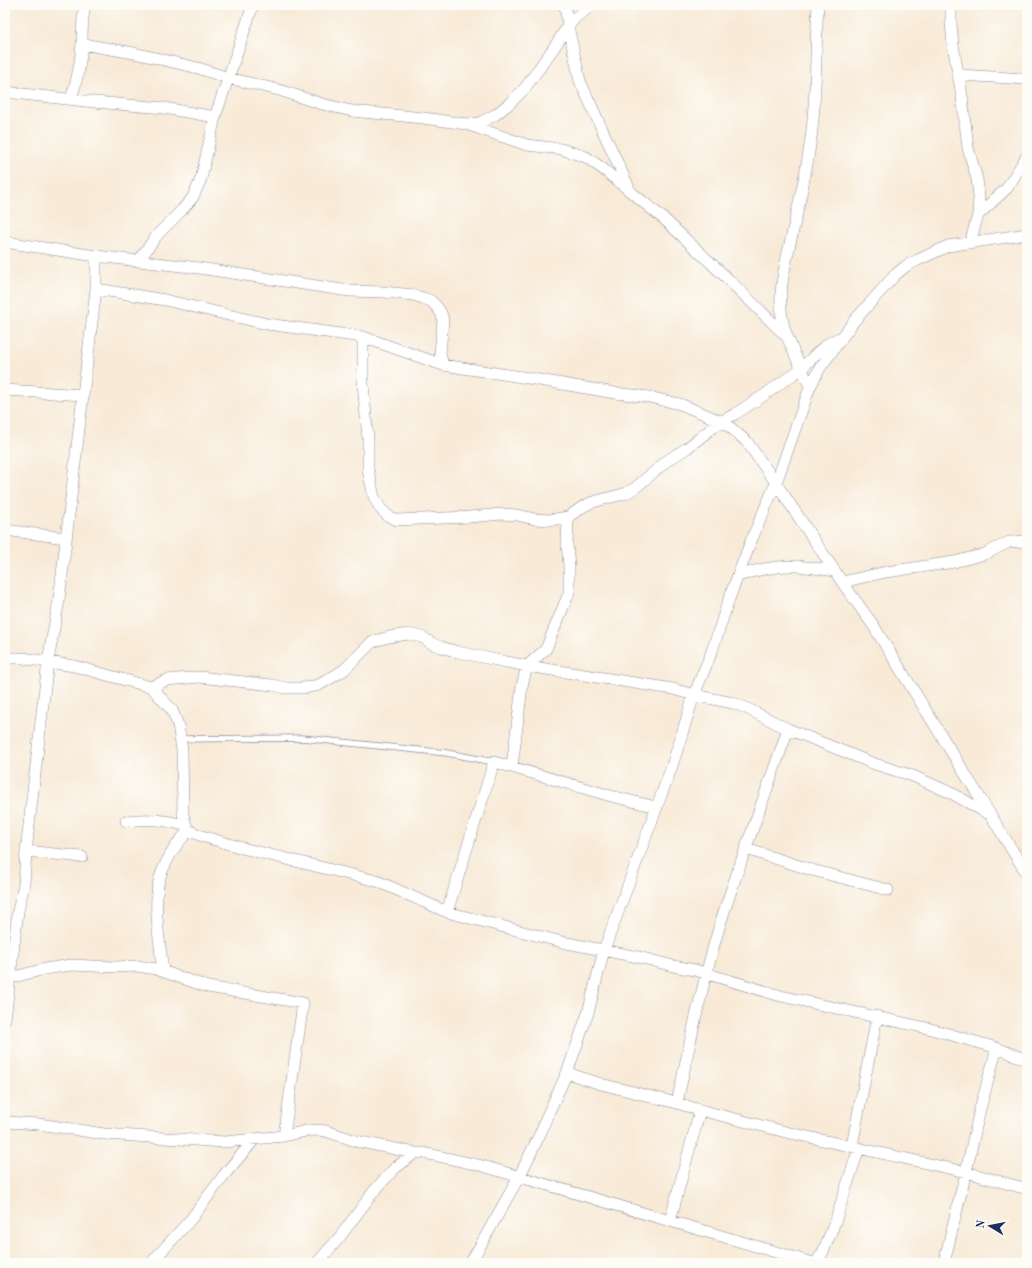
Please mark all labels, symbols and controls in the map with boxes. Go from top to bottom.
north arrow [970,1206,1010,1246]
text: N [975,1219,988,1230]

